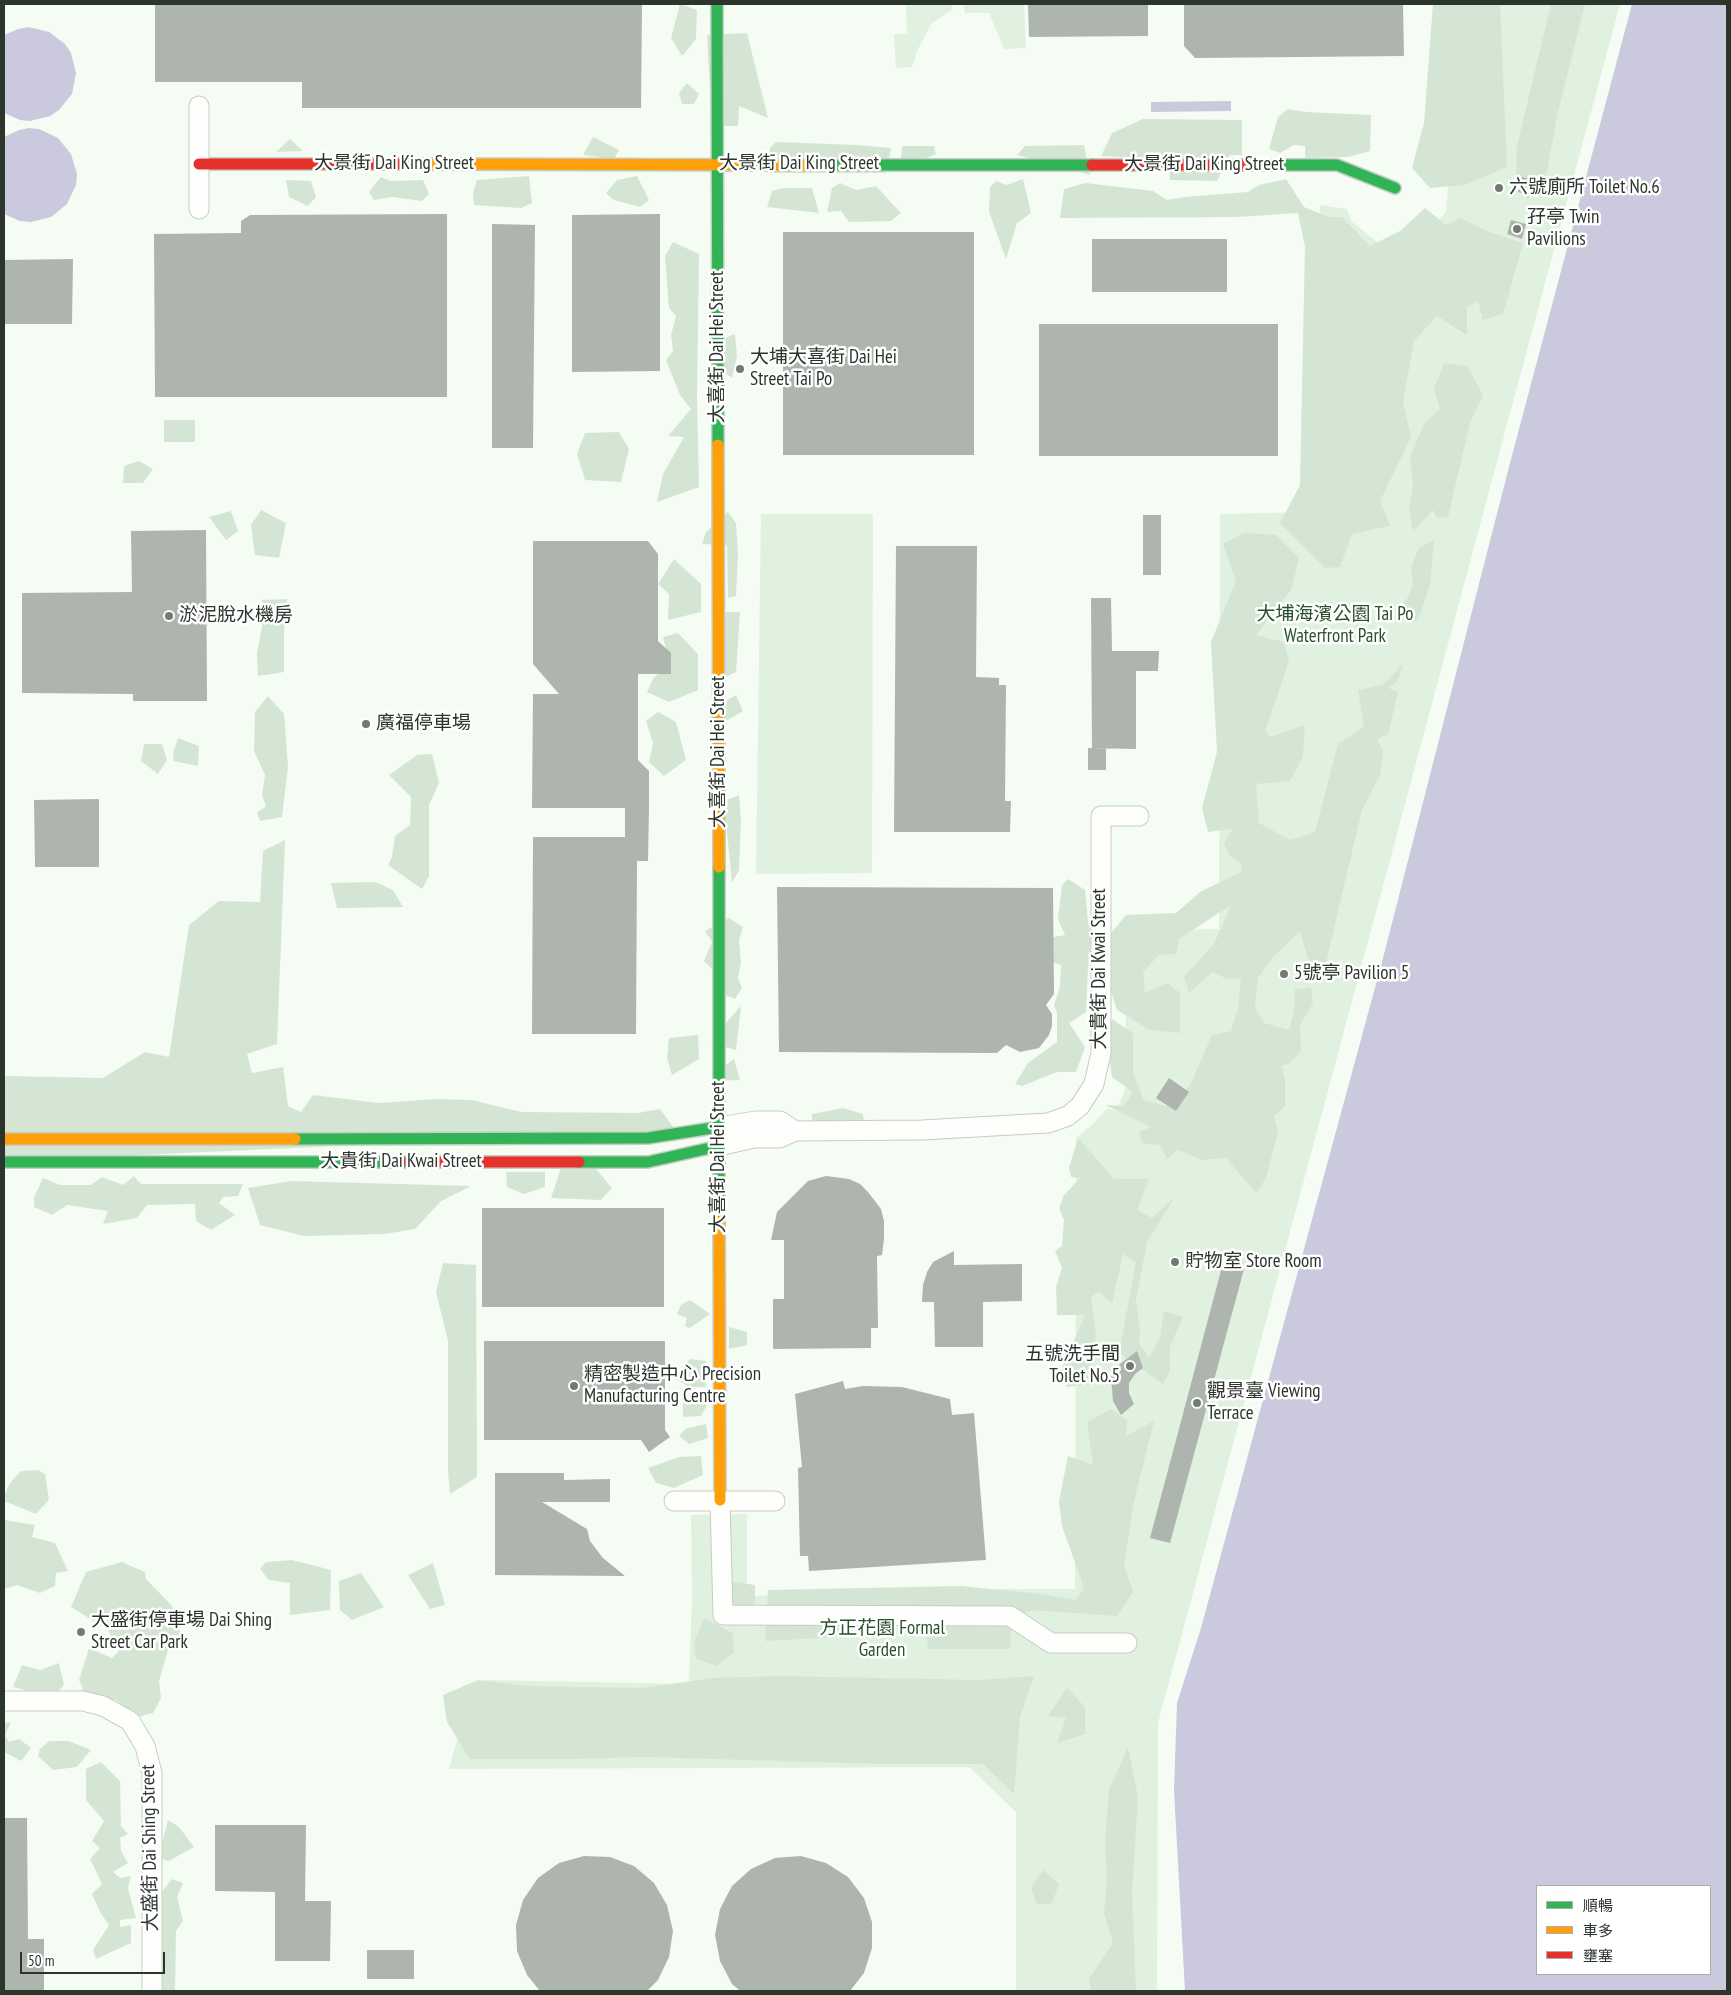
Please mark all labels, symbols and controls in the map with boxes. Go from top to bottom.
street label: 大景街 Dai King Street [314,153,474,175]
street label: 大景街 Dai King Street [719,153,879,175]
street label: 大景街 Dai King Street [1124,154,1284,176]
place label: 六號廁所 Toilet No.6 [1509,177,1660,199]
marker: 六號廁所 Toilet No.6 [1493,182,1505,194]
place label: 孖亭 Twin Pavilions [1527,207,1599,251]
marker: 孖亭 Twin Pavilions [1511,223,1523,235]
street label: 大喜街 Dai Hei Street [707,271,729,423]
place label: 大埔大喜街 Dai Hei Street Tai Po [750,347,897,391]
marker: 大埔大喜街 Dai Hei Street Tai Po [734,363,746,375]
park label: 大埔海濱公園 Tai Po Waterfront Park [1257,604,1413,648]
place label: 淤泥脫水機房 [179,605,293,627]
marker: 淤泥脫水機房 [163,610,175,622]
street label: 大喜街 Dai Hei Street [708,676,730,828]
place label: 廣福停車場 [376,713,471,735]
marker: 廣福停車場 [360,718,372,730]
street label: 大貴街 Dai Kwai Street [1089,888,1111,1050]
place label: 5號亭 Pavilion 5 [1294,963,1409,985]
marker: 5號亭 Pavilion 5 [1278,968,1290,980]
street label: 大喜街 Dai Hei Street [708,1081,730,1233]
street label: 大貴街 Dai Kwai Street [320,1151,482,1173]
place label: 貯物室 Store Room [1185,1251,1322,1273]
marker: 貯物室 Store Room [1169,1256,1181,1268]
place label: 五號洗手間 Toilet No.5 [1025,1344,1120,1388]
marker: 五號洗手間 Toilet No.5 [1124,1360,1136,1372]
place label: 精密製造中心 Precision Manufacturing Centre [584,1364,761,1408]
marker: 精密製造中心 Precision Manufacturing Centre [568,1380,580,1392]
place label: 觀景臺 Viewing Terrace [1207,1381,1321,1425]
marker: 觀景臺 Viewing Terrace [1191,1397,1203,1409]
place label: 大盛街停車場 Dai Shing Street Car Park [91,1610,272,1654]
park label: 方正花園 Formal Garden [819,1618,945,1662]
marker: 大盛街停車場 Dai Shing Street Car Park [75,1626,87,1638]
street label: 大盛街 Dai Shing Street [137,1764,163,1932]
legend [1536,1885,1711,1975]
text: 順暢 [1583,1896,1613,1915]
text: 車多 [1583,1921,1613,1940]
scale bar [22,1942,168,1974]
text: 壅塞 [1583,1946,1613,1965]
text: 50 m [28,1951,54,1970]

